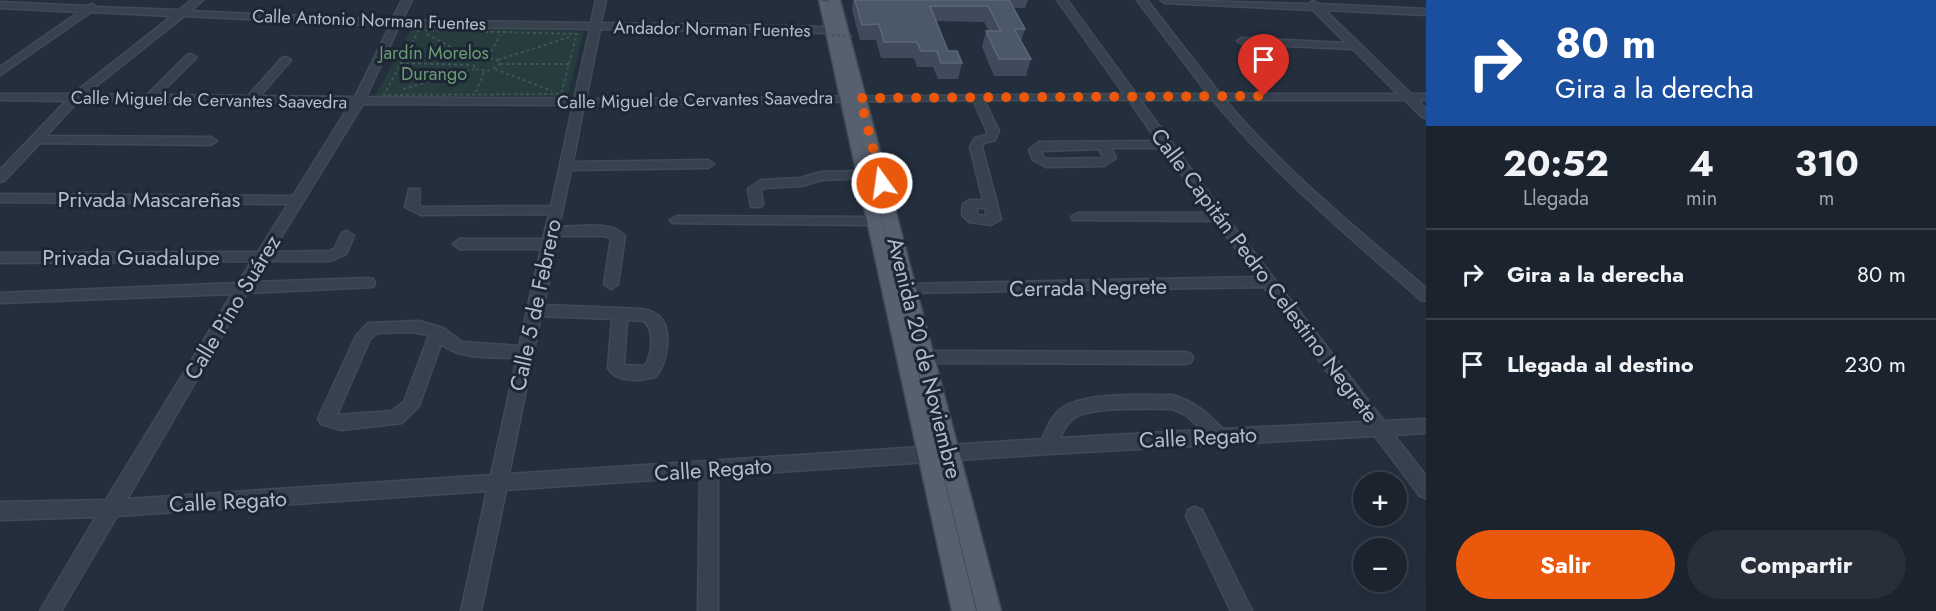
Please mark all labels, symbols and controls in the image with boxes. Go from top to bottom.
street label: Calle Antonio Norman Fuentes [252,3,486,37]
text: 80 m [1555,13,1656,74]
street label: Andador Norman Fuentes [613,14,811,44]
icon: right [1456,24,1534,102]
pin [1238,34,1289,96]
park label: Jardín Morelos Durango [377,40,489,87]
icon: arrive [1247,43,1280,76]
text: Gira a la derecha [1555,69,1754,108]
street label: Calle Miguel de Cervantes Saavedra [71,85,347,115]
street label: Calle Miguel de Cervantes Saavedra [557,85,833,115]
street label: Calle Capitán Pedro Celestino Negrete [1143,121,1387,429]
text: 20:52 [1503,137,1609,189]
text: 4 [1689,137,1714,189]
text: 310 [1794,137,1859,189]
position arrow [850,151,914,215]
street label: Privada Mascareñas [58,183,241,215]
text: Llegada [1523,184,1589,213]
text: min [1686,184,1717,213]
text: m [1819,184,1834,213]
street label: Calle 5 de Febrero [501,216,569,394]
street label: Calle Pino Suárez [176,228,288,386]
street label: Avenida 20 de Noviembre [880,234,970,482]
street label: Privada Guadalupe [42,241,220,273]
icon: right [1456,258,1489,291]
text: Gira a la derecha [1507,258,1684,290]
text: 80 m [1857,258,1906,290]
street label: Cerrada Negrete [1009,270,1167,304]
icon: arrive [1456,348,1489,381]
text: Llegada al destino [1507,348,1694,380]
text: 230 m [1845,348,1906,380]
street label: Calle Regato [1138,418,1258,456]
street label: Calle Regato [653,449,773,489]
map controls [1353,472,1407,592]
button: + [1353,472,1407,526]
street label: Calle Regato [168,482,288,520]
button: Salir [1456,530,1675,599]
button: Compartir [1687,530,1906,599]
button: − [1353,538,1407,592]

